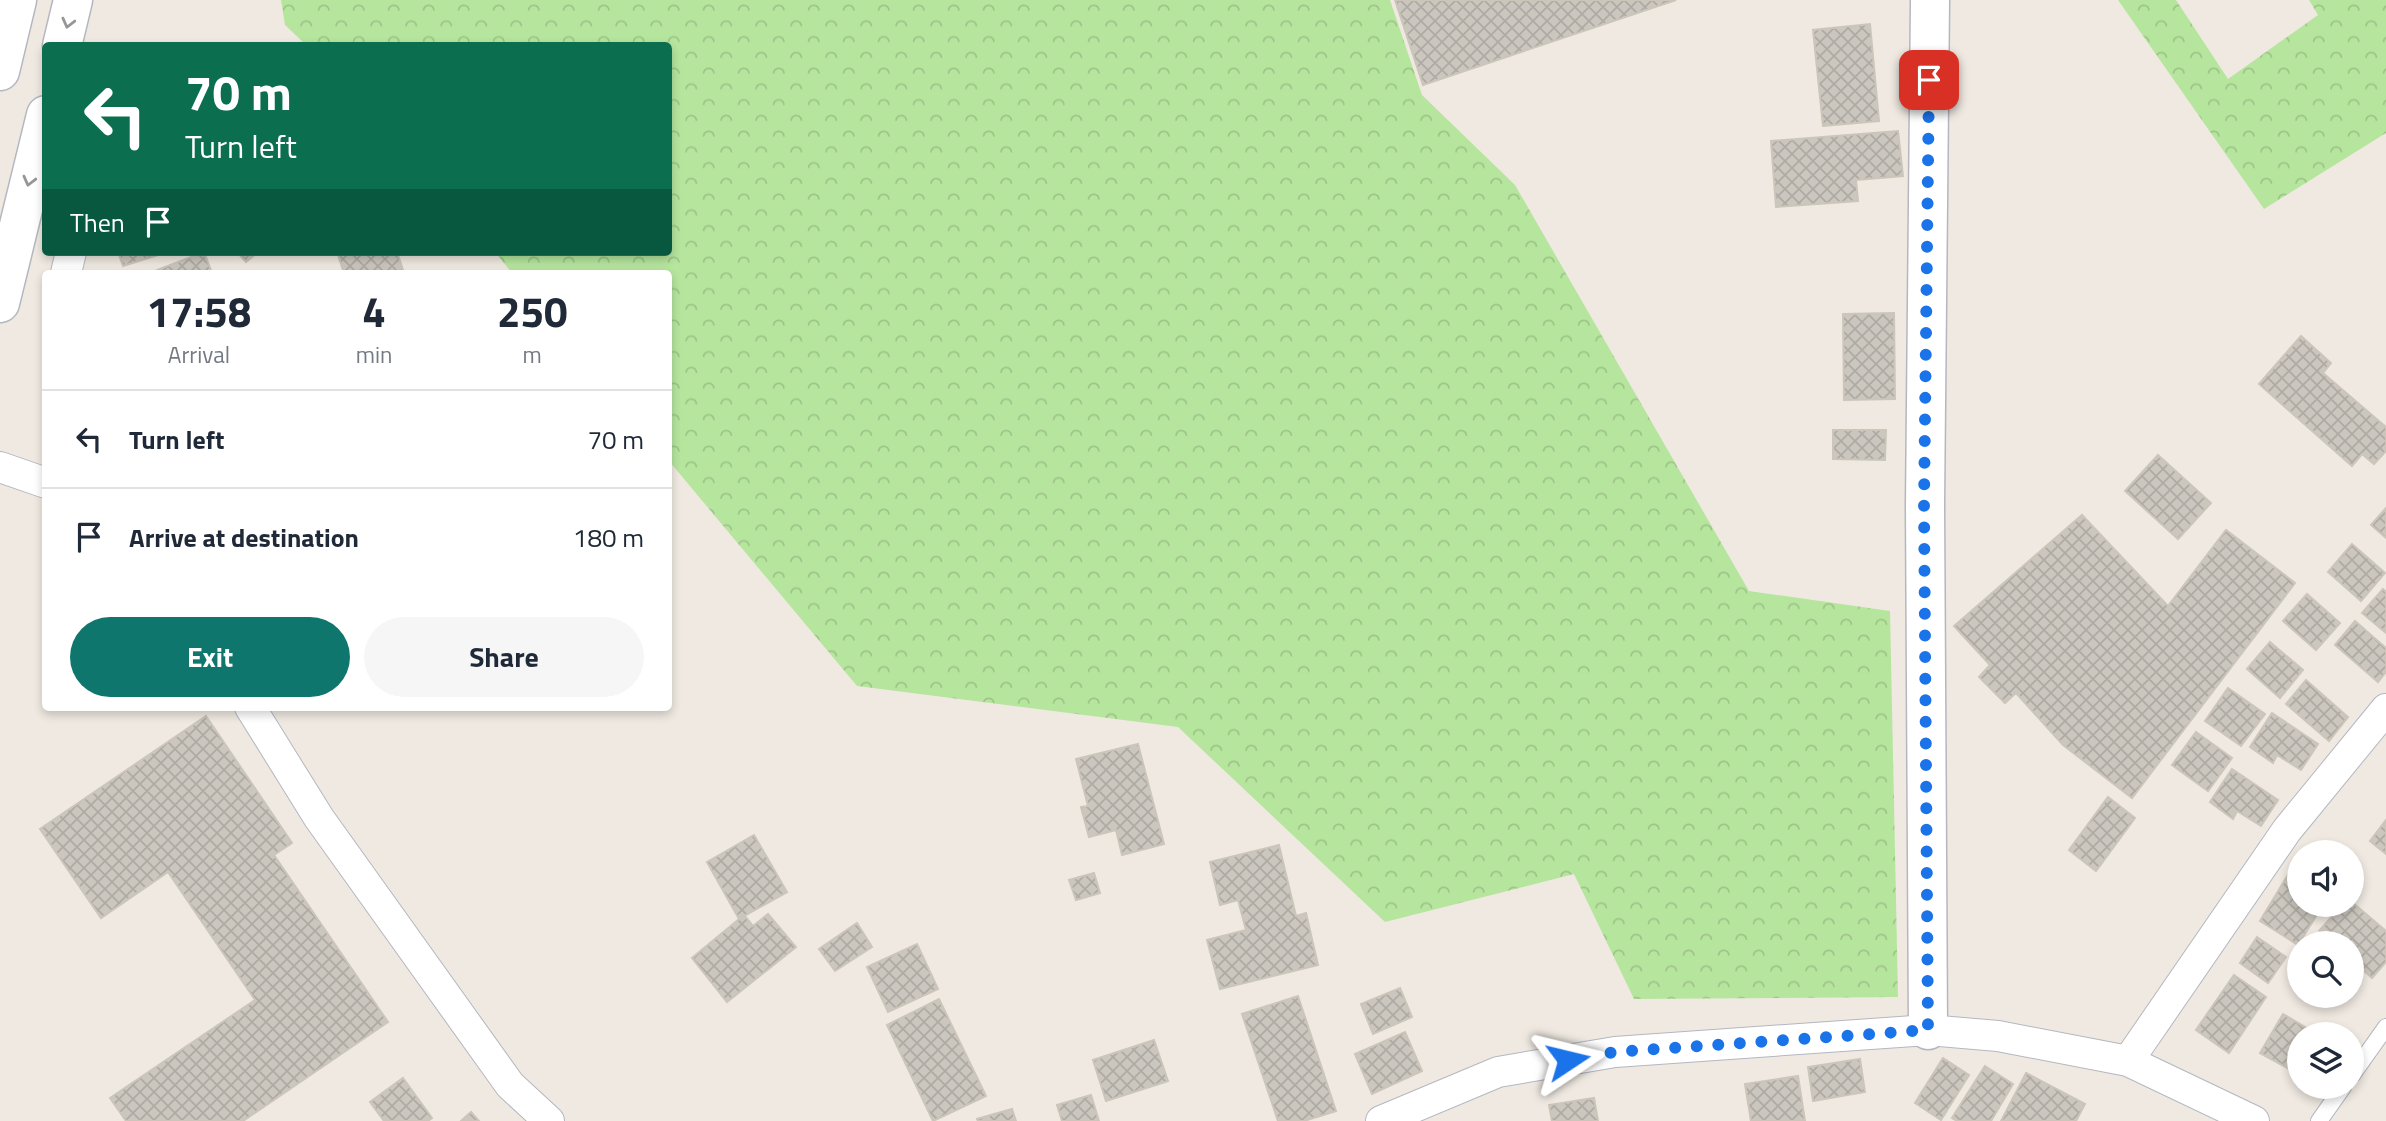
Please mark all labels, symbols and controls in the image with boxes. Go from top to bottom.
one-way arrow [62,17,76,29]
pin [1899,50,1959,110]
text: 70 m [185,54,292,129]
icon: arrive [1910,61,1948,99]
icon: left [70,70,161,161]
text: Turn left [185,122,297,170]
one-way arrow [23,175,38,187]
text: Then [70,203,125,242]
icon: arrive [139,203,177,241]
text: 17:58 [146,279,251,343]
text: 4 [362,279,386,343]
text: 250 [497,279,567,343]
text: Arrival [168,337,230,372]
text: min [356,337,392,372]
text: m [523,337,542,372]
icon: left [70,420,108,458]
text: Turn left [129,420,224,459]
text: 70 m [587,420,644,459]
icon: arrive [70,518,108,556]
text: Arrive at destination [129,518,359,557]
text: 180 m [573,518,644,557]
button: Exit [70,617,350,697]
button: Share [364,617,644,697]
map controls [2287,840,2364,1099]
button: sound [2287,840,2364,917]
button: search [2287,931,2364,1008]
button: layers [2287,1022,2364,1099]
position arrow [1531,1023,1605,1097]

